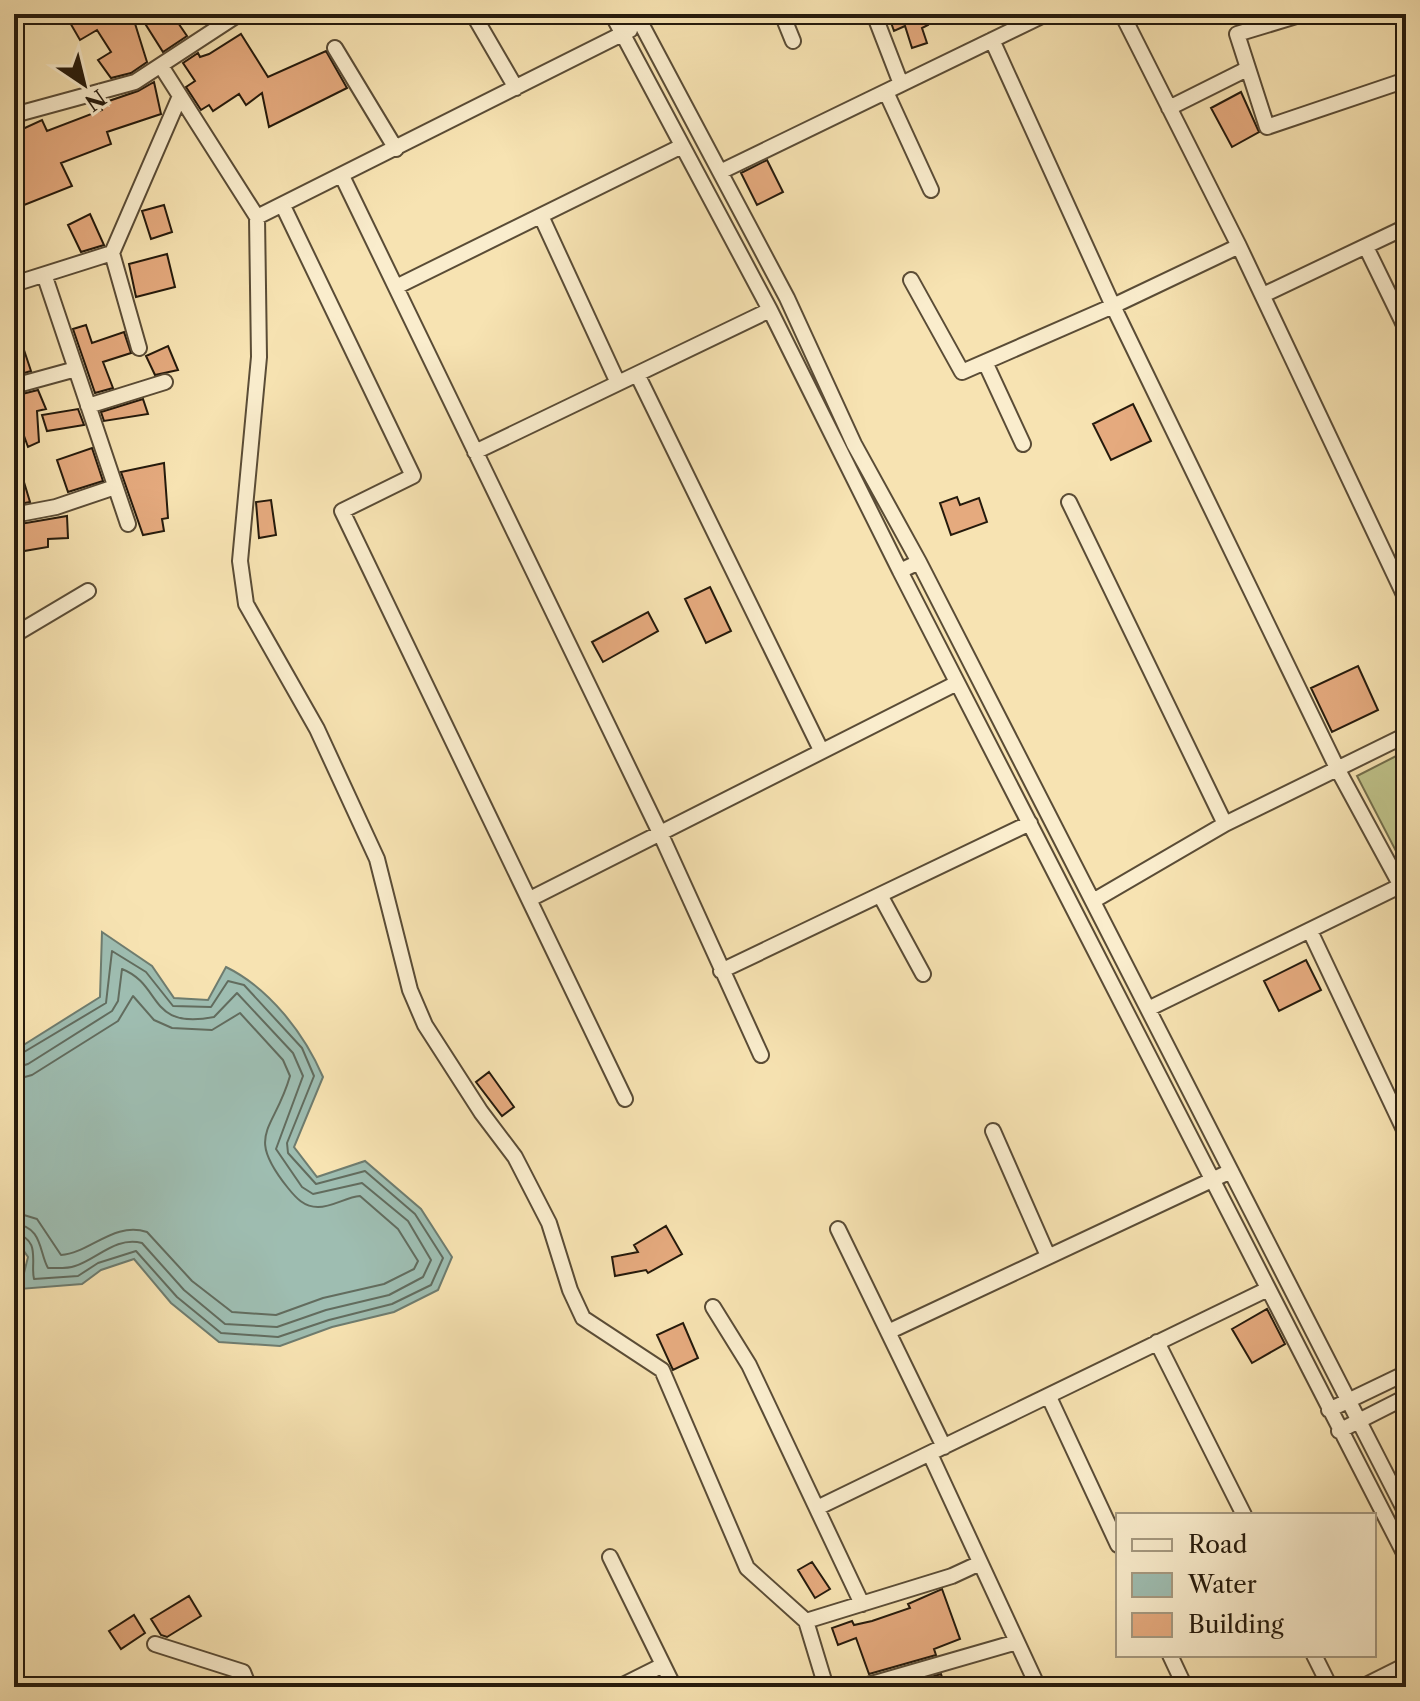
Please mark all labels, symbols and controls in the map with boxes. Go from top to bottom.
north arrow [44,44,124,124]
text: N [80,83,111,117]
legend [1116,1513,1376,1657]
text: Road [1188,1530,1248,1559]
text: Water [1187,1570,1257,1599]
text: Building [1188,1610,1284,1639]

